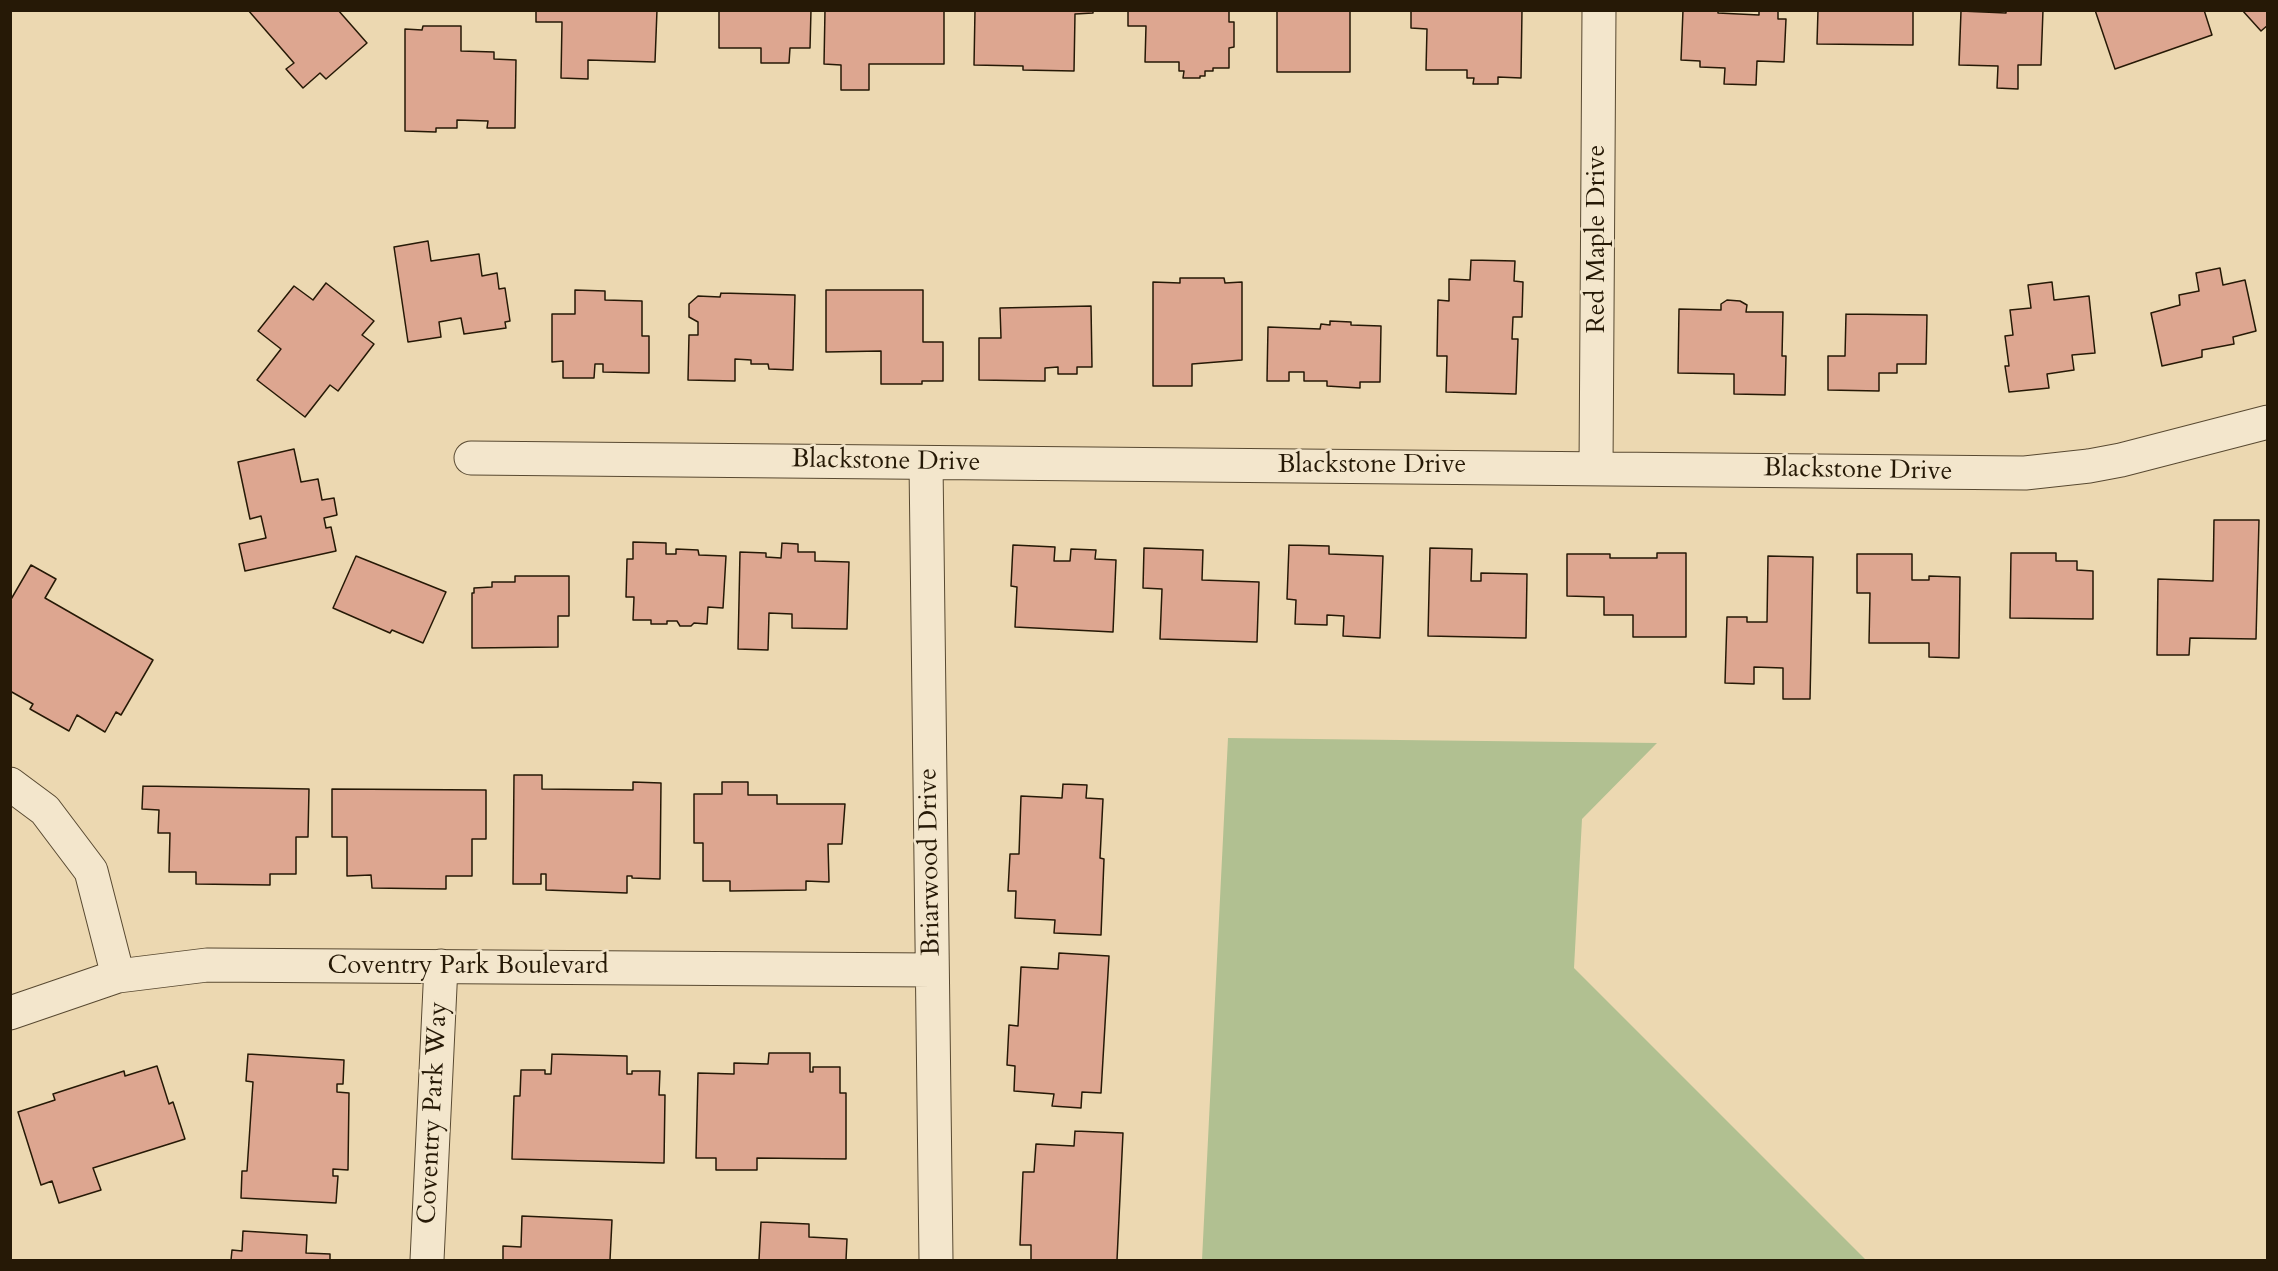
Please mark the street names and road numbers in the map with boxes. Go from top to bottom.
street label: Red Maple Drive [1582,145,1614,333]
street label: Blackstone Drive [791,445,981,479]
street label: Blackstone Drive [1278,450,1466,482]
street label: Blackstone Drive [1763,454,1953,488]
street label: Briarwood Drive [914,768,948,956]
street label: Coventry Park Boulevard [327,951,609,983]
street label: Coventry Park Way [413,1001,455,1225]

